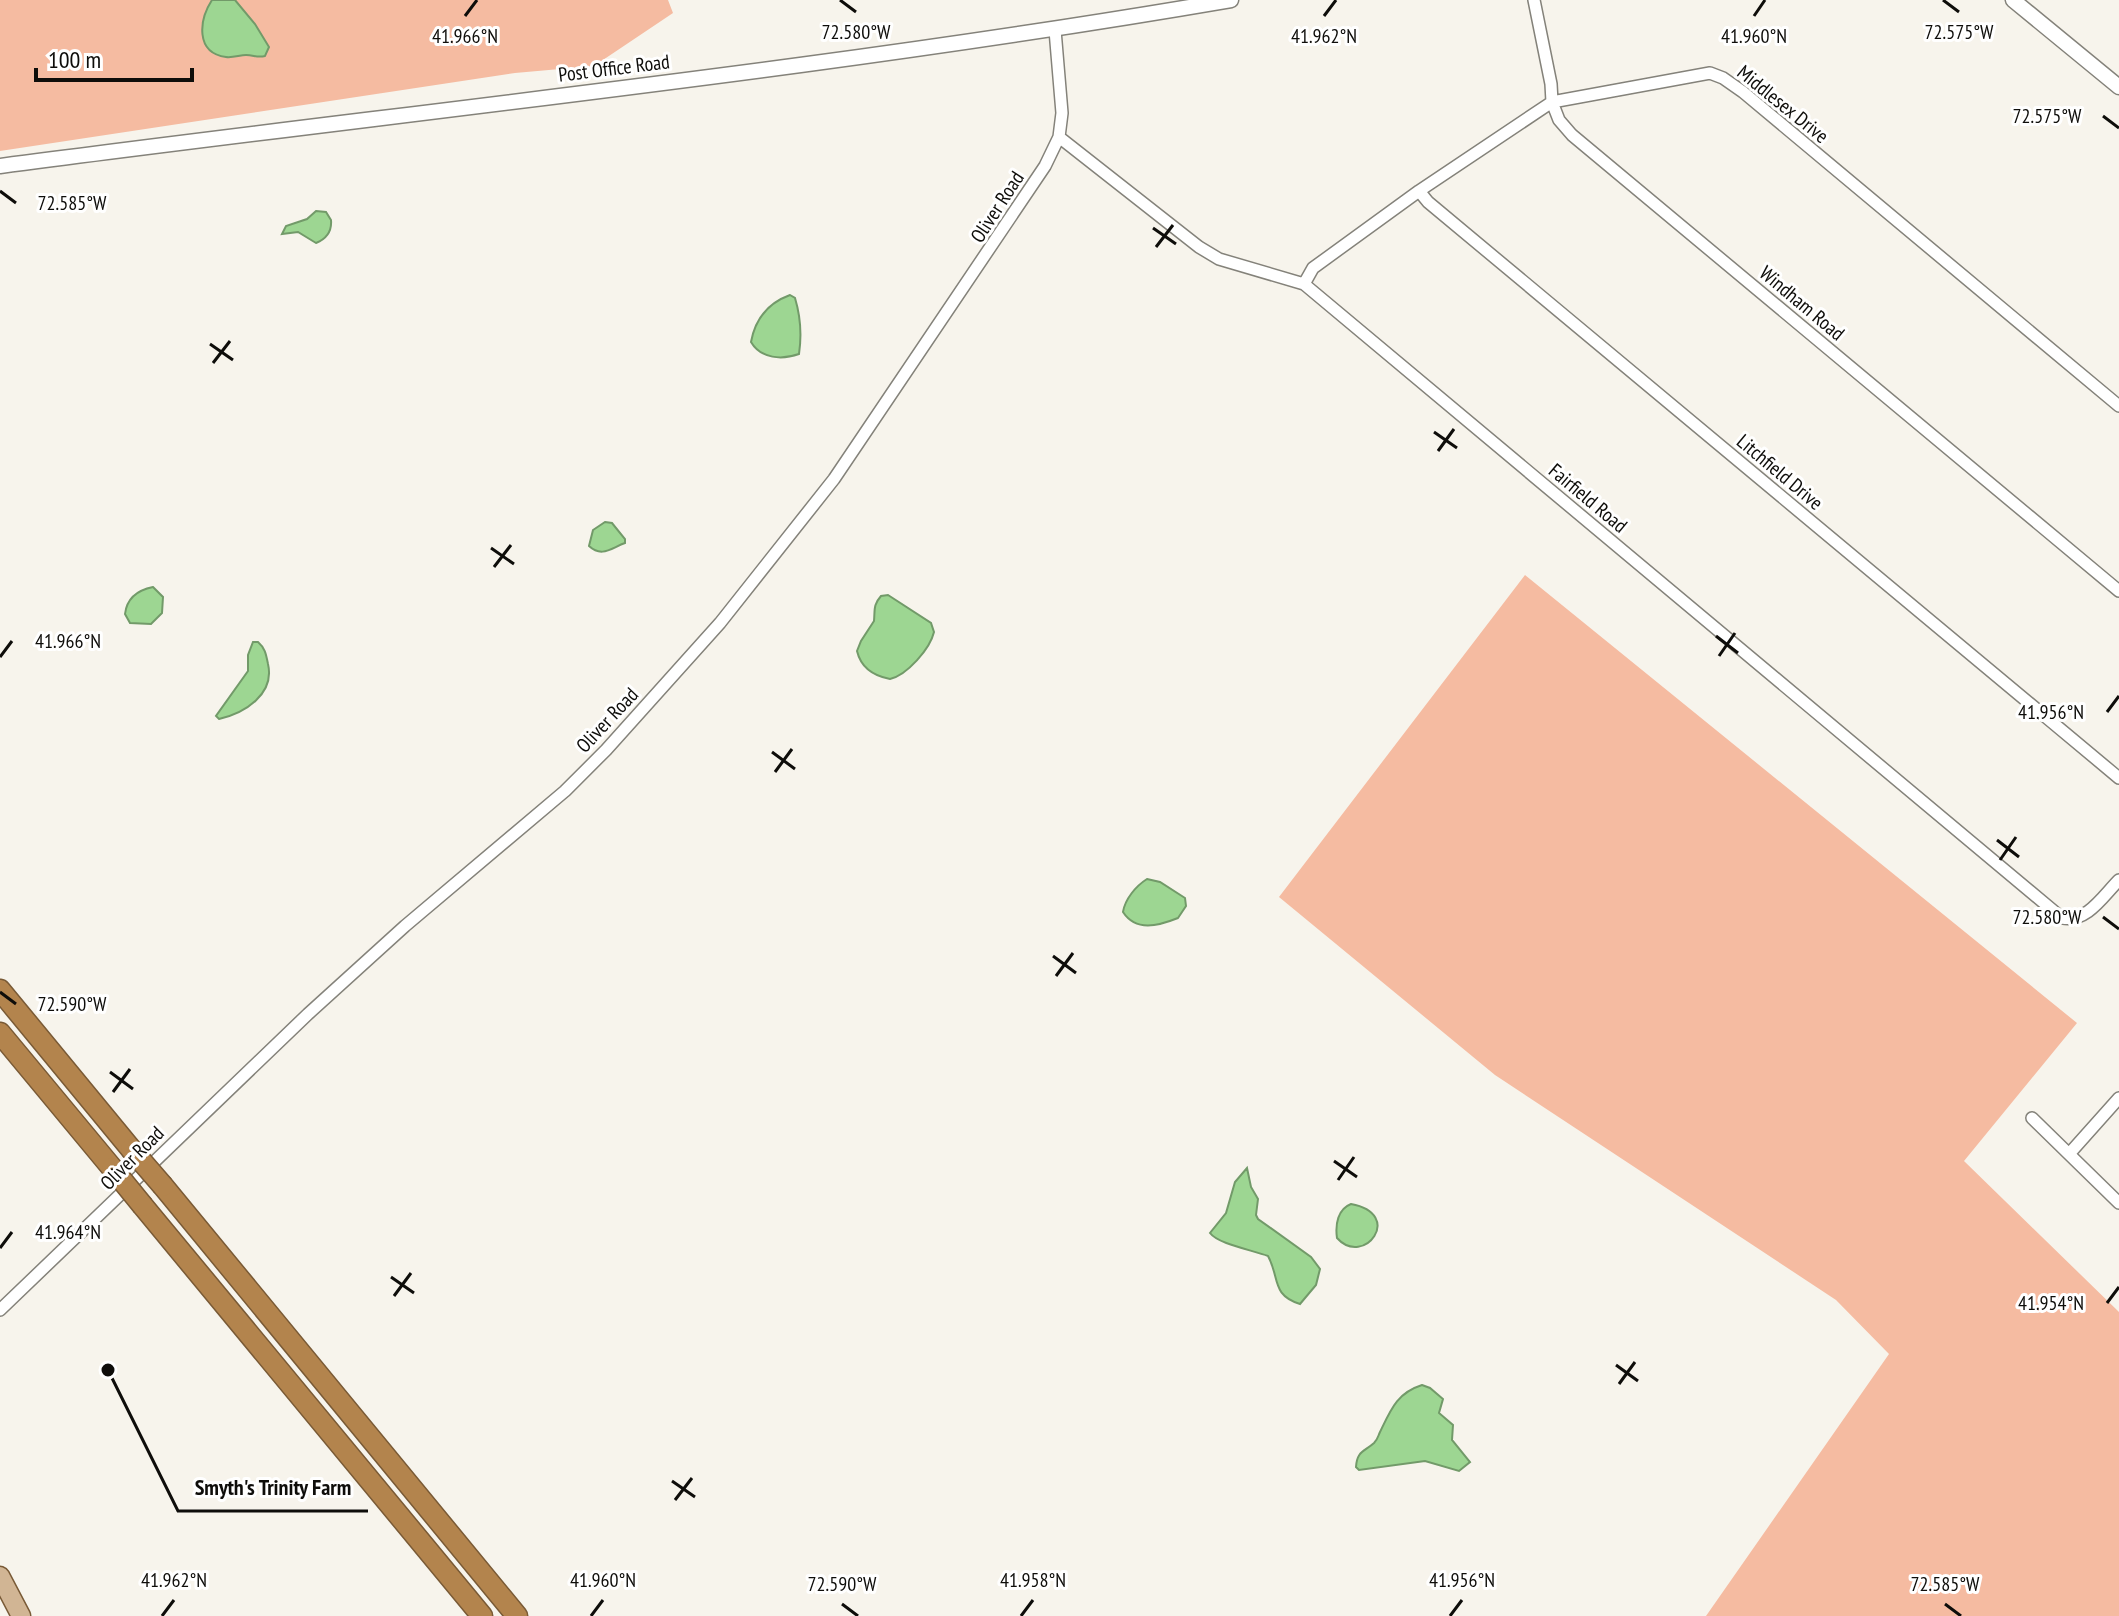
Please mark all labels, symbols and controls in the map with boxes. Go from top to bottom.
text: 72.580°W [822,19,891,45]
text: 72.575°W [1925,19,1994,45]
text: 41.966°N [432,23,498,49]
text: 41.962°N [1291,23,1357,49]
text: 41.960°N [1721,23,1787,49]
scale bar [36,32,192,82]
text: 100 m [48,44,101,75]
street label: Post Office Road [557,48,671,88]
street label: Middlesex Drive [1732,59,1834,149]
text: 72.575°W [2013,103,2082,129]
street label: Oliver Road [964,166,1030,248]
text: 72.585°W [38,190,107,216]
street label: Windham Road [1754,260,1850,346]
street label: Litchfield Drive [1731,428,1829,516]
street label: Fairfield Road [1543,458,1633,538]
text: 41.966°N [35,628,101,654]
street label: Oliver Road [570,682,644,758]
text: 41.956°N [2018,699,2084,725]
text: 72.580°W [2013,904,2082,930]
text: 72.590°W [38,991,107,1017]
street label: Oliver Road [95,1121,169,1195]
text: 41.964°N [35,1219,101,1245]
text: 41.954°N [2018,1290,2084,1316]
callout: Smyth's Trinity Farm [178,1465,368,1511]
text: Smyth's Trinity Farm [195,1473,351,1501]
text: 41.962°N [141,1567,207,1593]
text: 41.960°N [570,1567,636,1593]
text: 41.958°N [1000,1567,1066,1593]
text: 41.956°N [1429,1567,1495,1593]
text: 72.590°W [808,1571,877,1597]
text: 72.585°W [1911,1571,1980,1597]

